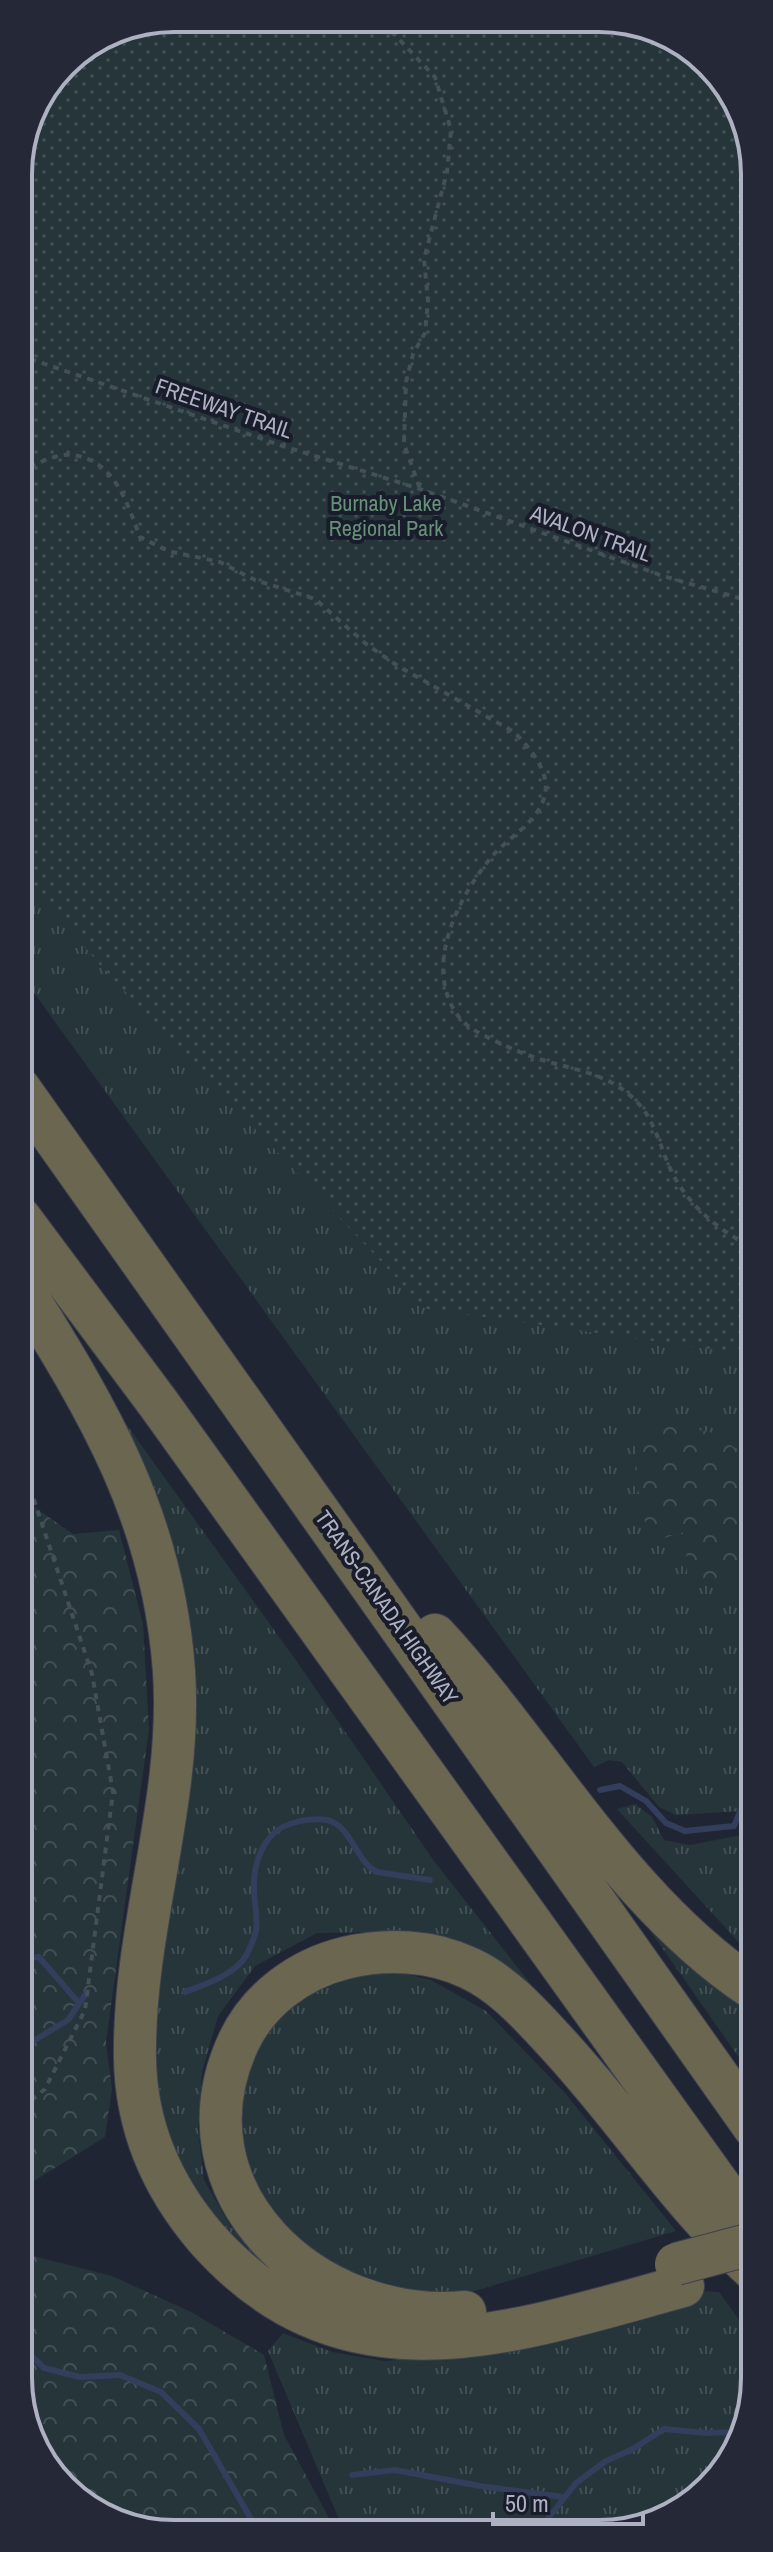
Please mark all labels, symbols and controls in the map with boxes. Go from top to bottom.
street label: FREEWAY TRAIL [152,371,296,445]
park label: Burnaby Lake Regional Park [329,488,444,543]
street label: AVALON TRAIL [526,497,656,569]
street label: TRANS-CANADA HIGHWAY [309,1504,465,1710]
scale bar [493,2476,643,2526]
text: 50 m [505,2487,549,2519]

